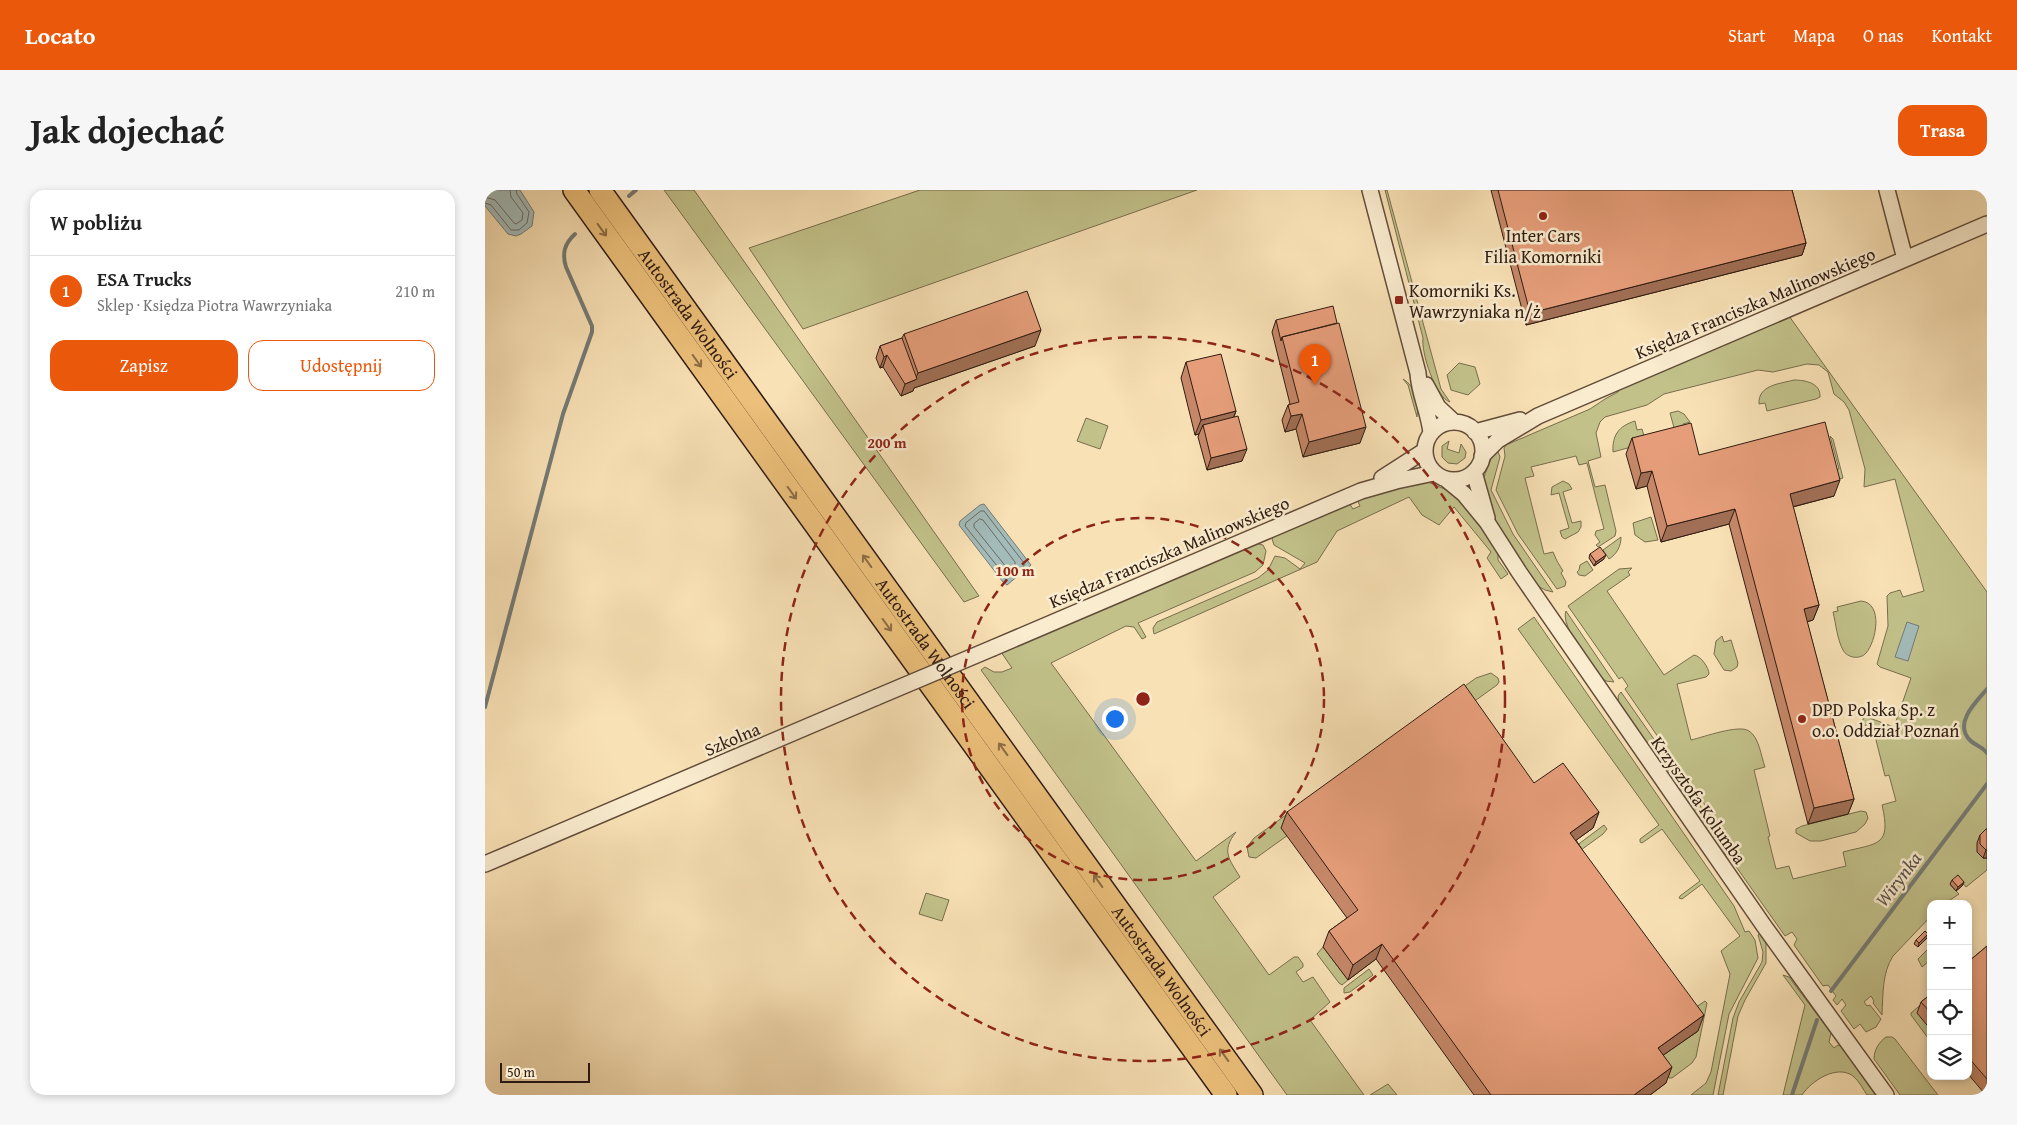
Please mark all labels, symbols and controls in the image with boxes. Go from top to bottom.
text: Locato [25,18,96,53]
text: Start [1728,22,1766,49]
text: Mapa [1794,22,1835,49]
text: O nas [1863,22,1904,49]
text: Kontakt [1932,22,1992,49]
text: Jak dojechać [30,105,224,156]
button: Trasa [1898,105,1987,156]
text: W pobliżu [50,207,142,238]
marker: Inter Cars Filia Komorniki [1537,210,1549,222]
one-way arrow [597,222,608,236]
place label: Inter Cars Filia Komorniki [1485,222,1601,270]
street label: Księdza Franciszka Malinowskiego [1631,240,1879,366]
street label: Autostrada Wolności [632,242,745,384]
text: ESA Trucks [97,265,192,293]
place label: Komorniki Ks. Wawrzyniaka n/ż [1409,277,1541,325]
text: 1 [62,279,70,303]
text: 210 m [395,279,435,303]
text: Sklep · Księdza Piotra Wawrzyniaka [97,293,332,317]
marker: Komorniki Ks. Wawrzyniaka n/ż [1393,294,1405,306]
button: Zapisz [50,340,238,391]
button: Udostępnij [248,340,435,391]
pin: 1 [1299,344,1331,385]
one-way arrow [692,354,702,368]
text: 200 m [867,432,907,453]
one-way arrow [787,486,797,500]
street label: Księdza Franciszka Malinowskiego [1045,489,1293,615]
one-way arrow [862,554,872,568]
text: 100 m [995,560,1035,581]
street label: Autostrada Wolności [870,572,983,714]
one-way arrow [882,618,892,632]
centre of rings [1134,690,1152,708]
place label: DPD Polska Sp. z o.o. Oddział Poznań [1812,696,1959,744]
your location [1102,706,1128,732]
marker: DPD Polska Sp. z o.o. Oddział Poznań [1796,713,1808,725]
street label: Szkolna [700,715,765,763]
street label: Krzysztofa Kolumba [1645,730,1754,870]
one-way arrow [998,742,1008,756]
water label: Wirynka [1868,845,1928,912]
one-way arrow [1093,874,1103,888]
street label: Autostrada Wolności [1106,899,1219,1042]
map controls [1927,900,1972,1080]
button: + [1927,900,1972,945]
button: − [1927,945,1972,990]
button: locate [1927,990,1972,1035]
button: layers [1927,1035,1972,1080]
one-way arrow [1219,1049,1229,1063]
scale bar [500,1060,590,1083]
text: 50 m [507,1062,535,1082]

